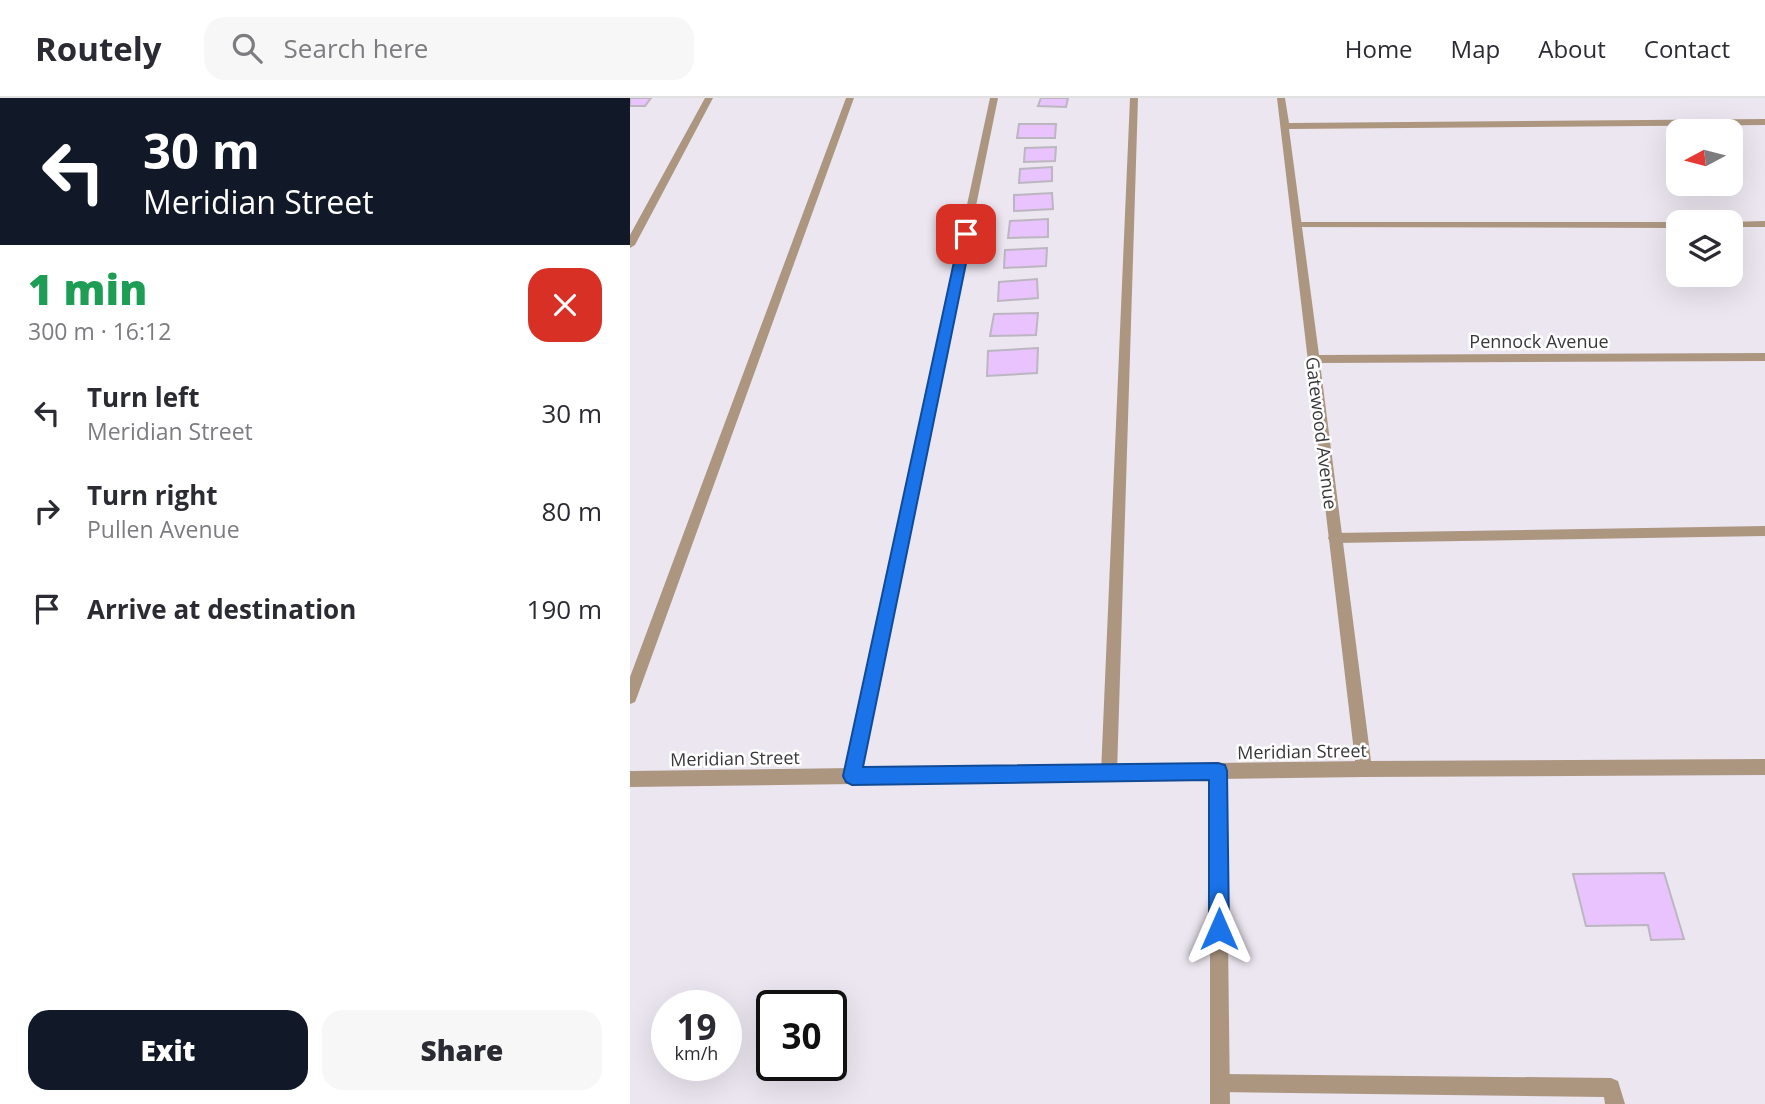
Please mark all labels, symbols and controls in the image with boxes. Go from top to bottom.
search box [204,17,694,80]
text: Routely [35,26,162,71]
icon: search [228,29,266,67]
text: Search here [284,30,428,66]
text: Home [1345,32,1413,65]
text: Map [1451,32,1500,65]
text: About [1538,32,1606,65]
text: Contact [1644,32,1730,65]
text: 30 m [143,117,260,183]
north arrow [1666,119,1743,196]
map controls [1666,119,1743,287]
icon: left [28,126,119,217]
text: Meridian Street [143,180,374,223]
pin [936,204,996,264]
button: layers [1666,210,1743,287]
icon: arrive [947,215,985,253]
text: 1 min [28,260,147,317]
button: close [528,268,602,342]
text: 300 m · 16:12 [28,315,171,347]
street label: Pennock Avenue [1469,329,1609,353]
street label: Gatewood Avenue [1301,355,1343,511]
text: Turn left [87,379,199,415]
icon: left [28,394,66,432]
text: 30 m [541,395,602,431]
text: Meridian Street [87,415,253,447]
text: Turn right [87,477,218,513]
icon: right [28,492,66,530]
text: 80 m [541,493,602,529]
text: Pullen Avenue [87,513,240,545]
icon: arrive [28,590,66,628]
text: Arrive at destination [87,591,356,627]
text: 190 m [527,591,602,627]
street label: Meridian Street [1237,738,1367,764]
street label: Meridian Street [670,745,800,771]
position arrow [1182,892,1256,966]
speed limit sign: 30 [756,990,847,1081]
text: 19 [676,1003,717,1050]
button: Exit [28,1010,308,1090]
button: Share [322,1010,602,1090]
text: km/h [675,1041,718,1065]

